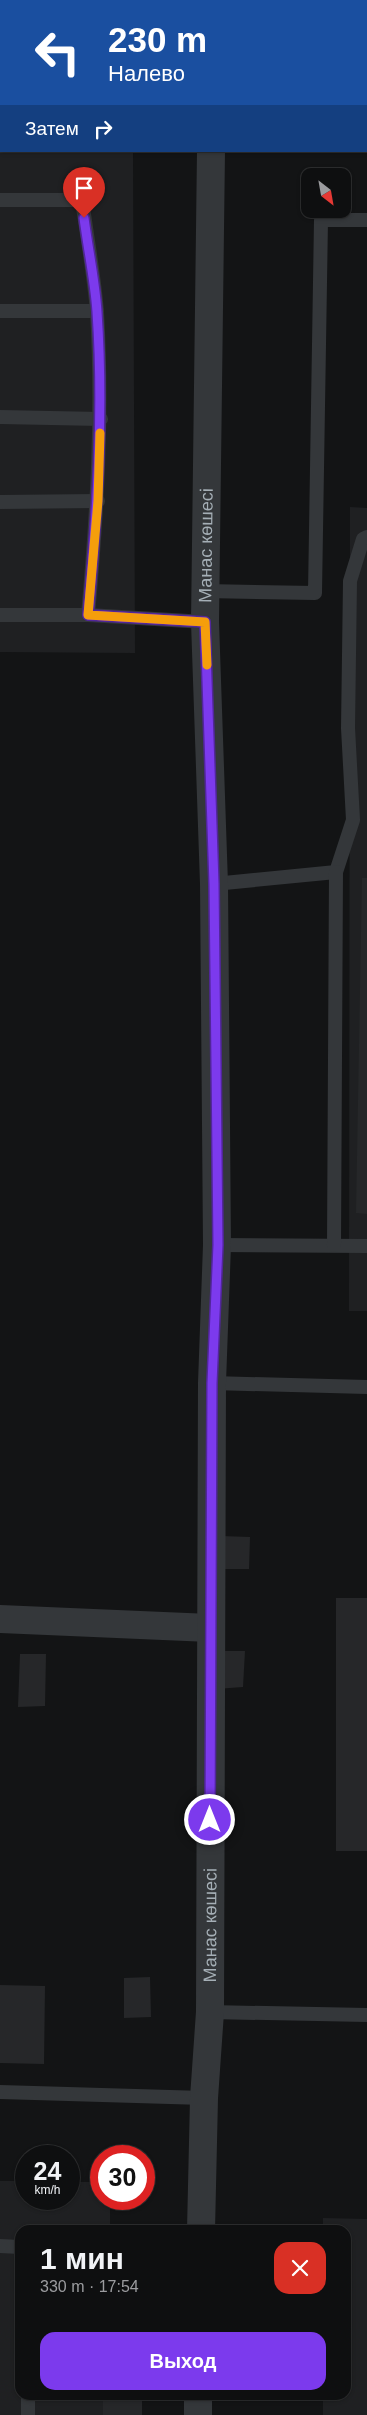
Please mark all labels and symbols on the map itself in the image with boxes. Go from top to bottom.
pin [63,167,105,218]
north arrow [301,168,351,218]
street label: Манас көшесі [195,488,217,603]
position arrow [183,1793,235,1845]
street label: Манас көшесі [200,1868,220,1983]
speed limit sign: 30 [90,2145,155,2210]

